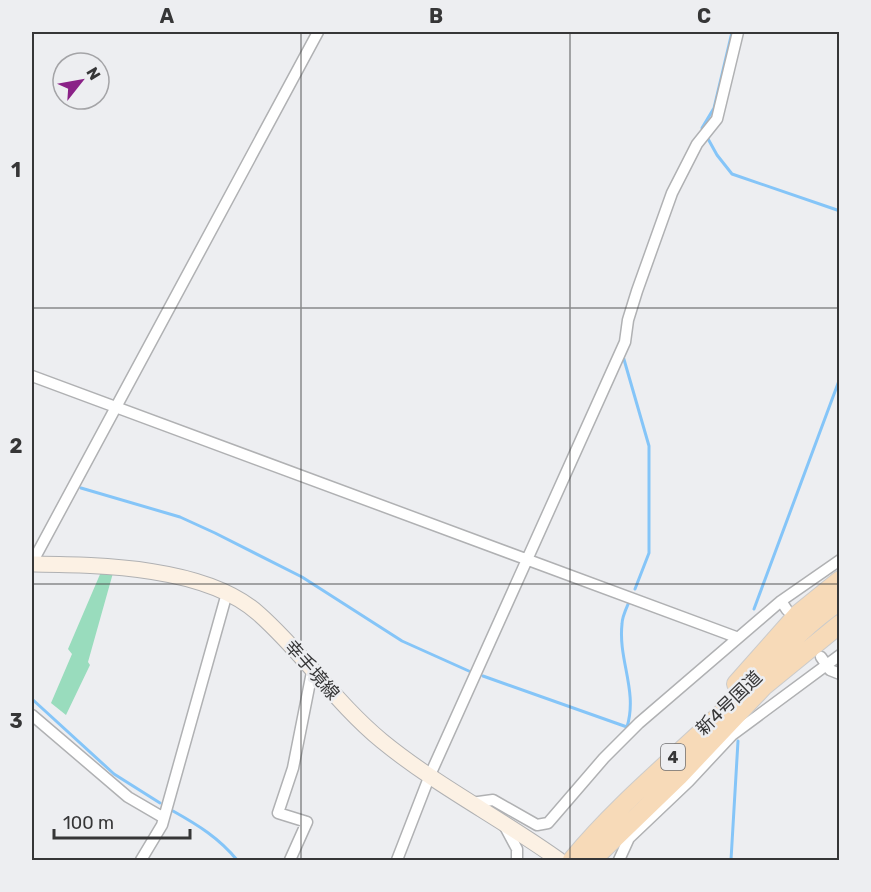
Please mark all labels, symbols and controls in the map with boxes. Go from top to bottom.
text: A [160,4,175,28]
text: B [429,4,443,28]
text: C [697,4,711,28]
north arrow [51,51,111,111]
text: N [82,64,105,83]
text: 1 [11,158,21,182]
text: 2 [10,434,23,458]
street label: 幸手境線 [280,636,344,704]
street label: 新4号国道 [691,666,767,740]
text: 3 [9,709,23,733]
road number: 4 [661,744,685,770]
scale bar [54,802,190,840]
text: 100 m [63,812,114,834]

